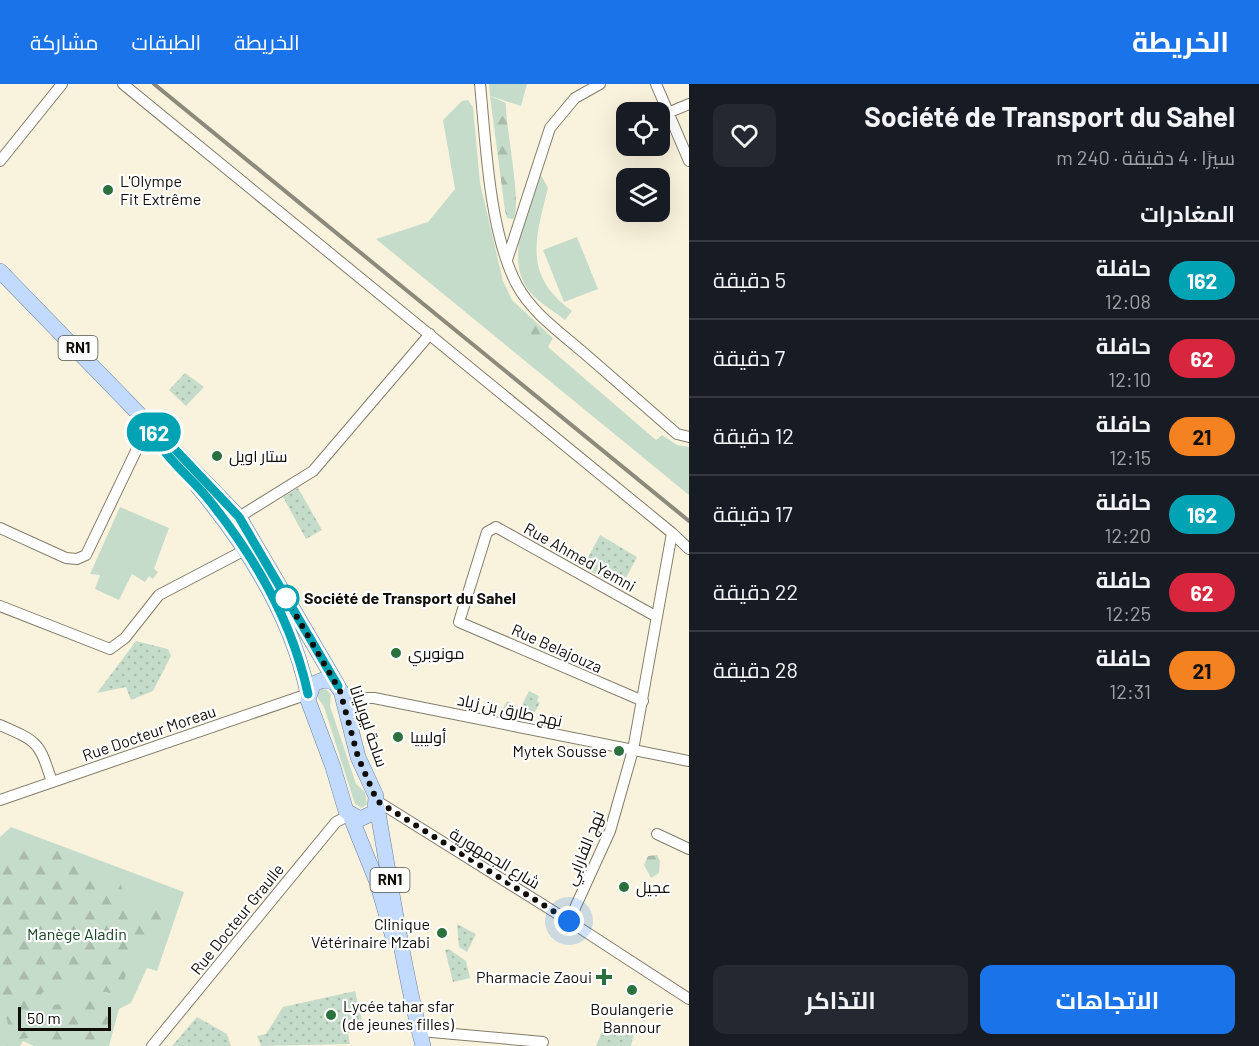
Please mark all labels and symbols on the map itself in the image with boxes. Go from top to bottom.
place label: L'Olympe Fit Extrême [120,171,201,208]
marker: L'Olympe Fit Extrême [101,183,115,197]
road number: RN1 [58,336,98,360]
line badge: 162 [120,412,189,452]
place label: ستار اويل [229,446,288,467]
marker: ستار اويل [210,449,224,463]
street label: Rue Ahmed Yemni [521,518,639,595]
marker: Société de Transport du Sahel [273,585,299,611]
place label: Société de Transport du Sahel [304,588,516,607]
street label: Rue Belajouza [509,619,605,676]
place label: مونوبري [408,643,464,667]
marker: مونوبري [389,646,403,660]
street label: ساحة ليوبليانا [346,682,392,770]
street label: نهج طارق بن زياد [455,689,564,733]
street label: Rue Docteur Moreau [80,701,218,764]
place label: أوليبيا [410,727,446,747]
marker: أوليبيا [391,730,405,744]
place label: Mytek Sousse [513,741,607,760]
marker: Mytek Sousse [612,744,626,758]
street label: نهج الفارابي [560,808,612,890]
street label: شارع الجمهورية [445,823,544,895]
street label: Rue Docteur Graulle [186,859,287,978]
road number: RN1 [370,868,410,892]
place label: عجيل [636,877,671,898]
marker: عجيل [617,880,631,894]
your location [554,906,584,936]
place label: Clinique Vétérinaire Mzabi [311,914,430,951]
park label: Manège Aladin [27,924,127,943]
marker: Clinique Vétérinaire Mzabi [435,926,449,940]
place label: Pharmacie Zaoui [476,967,592,986]
marker: Pharmacie Zaoui [597,970,611,984]
marker: Boulangerie Bannour [625,983,639,997]
place label: Lycée tahar sfar (de jeunes filles) [342,996,455,1033]
place label: Boulangerie Bannour [590,999,674,1036]
scale bar [18,1004,111,1032]
marker: Lycée tahar sfar (de jeunes filles) [324,1008,338,1022]

